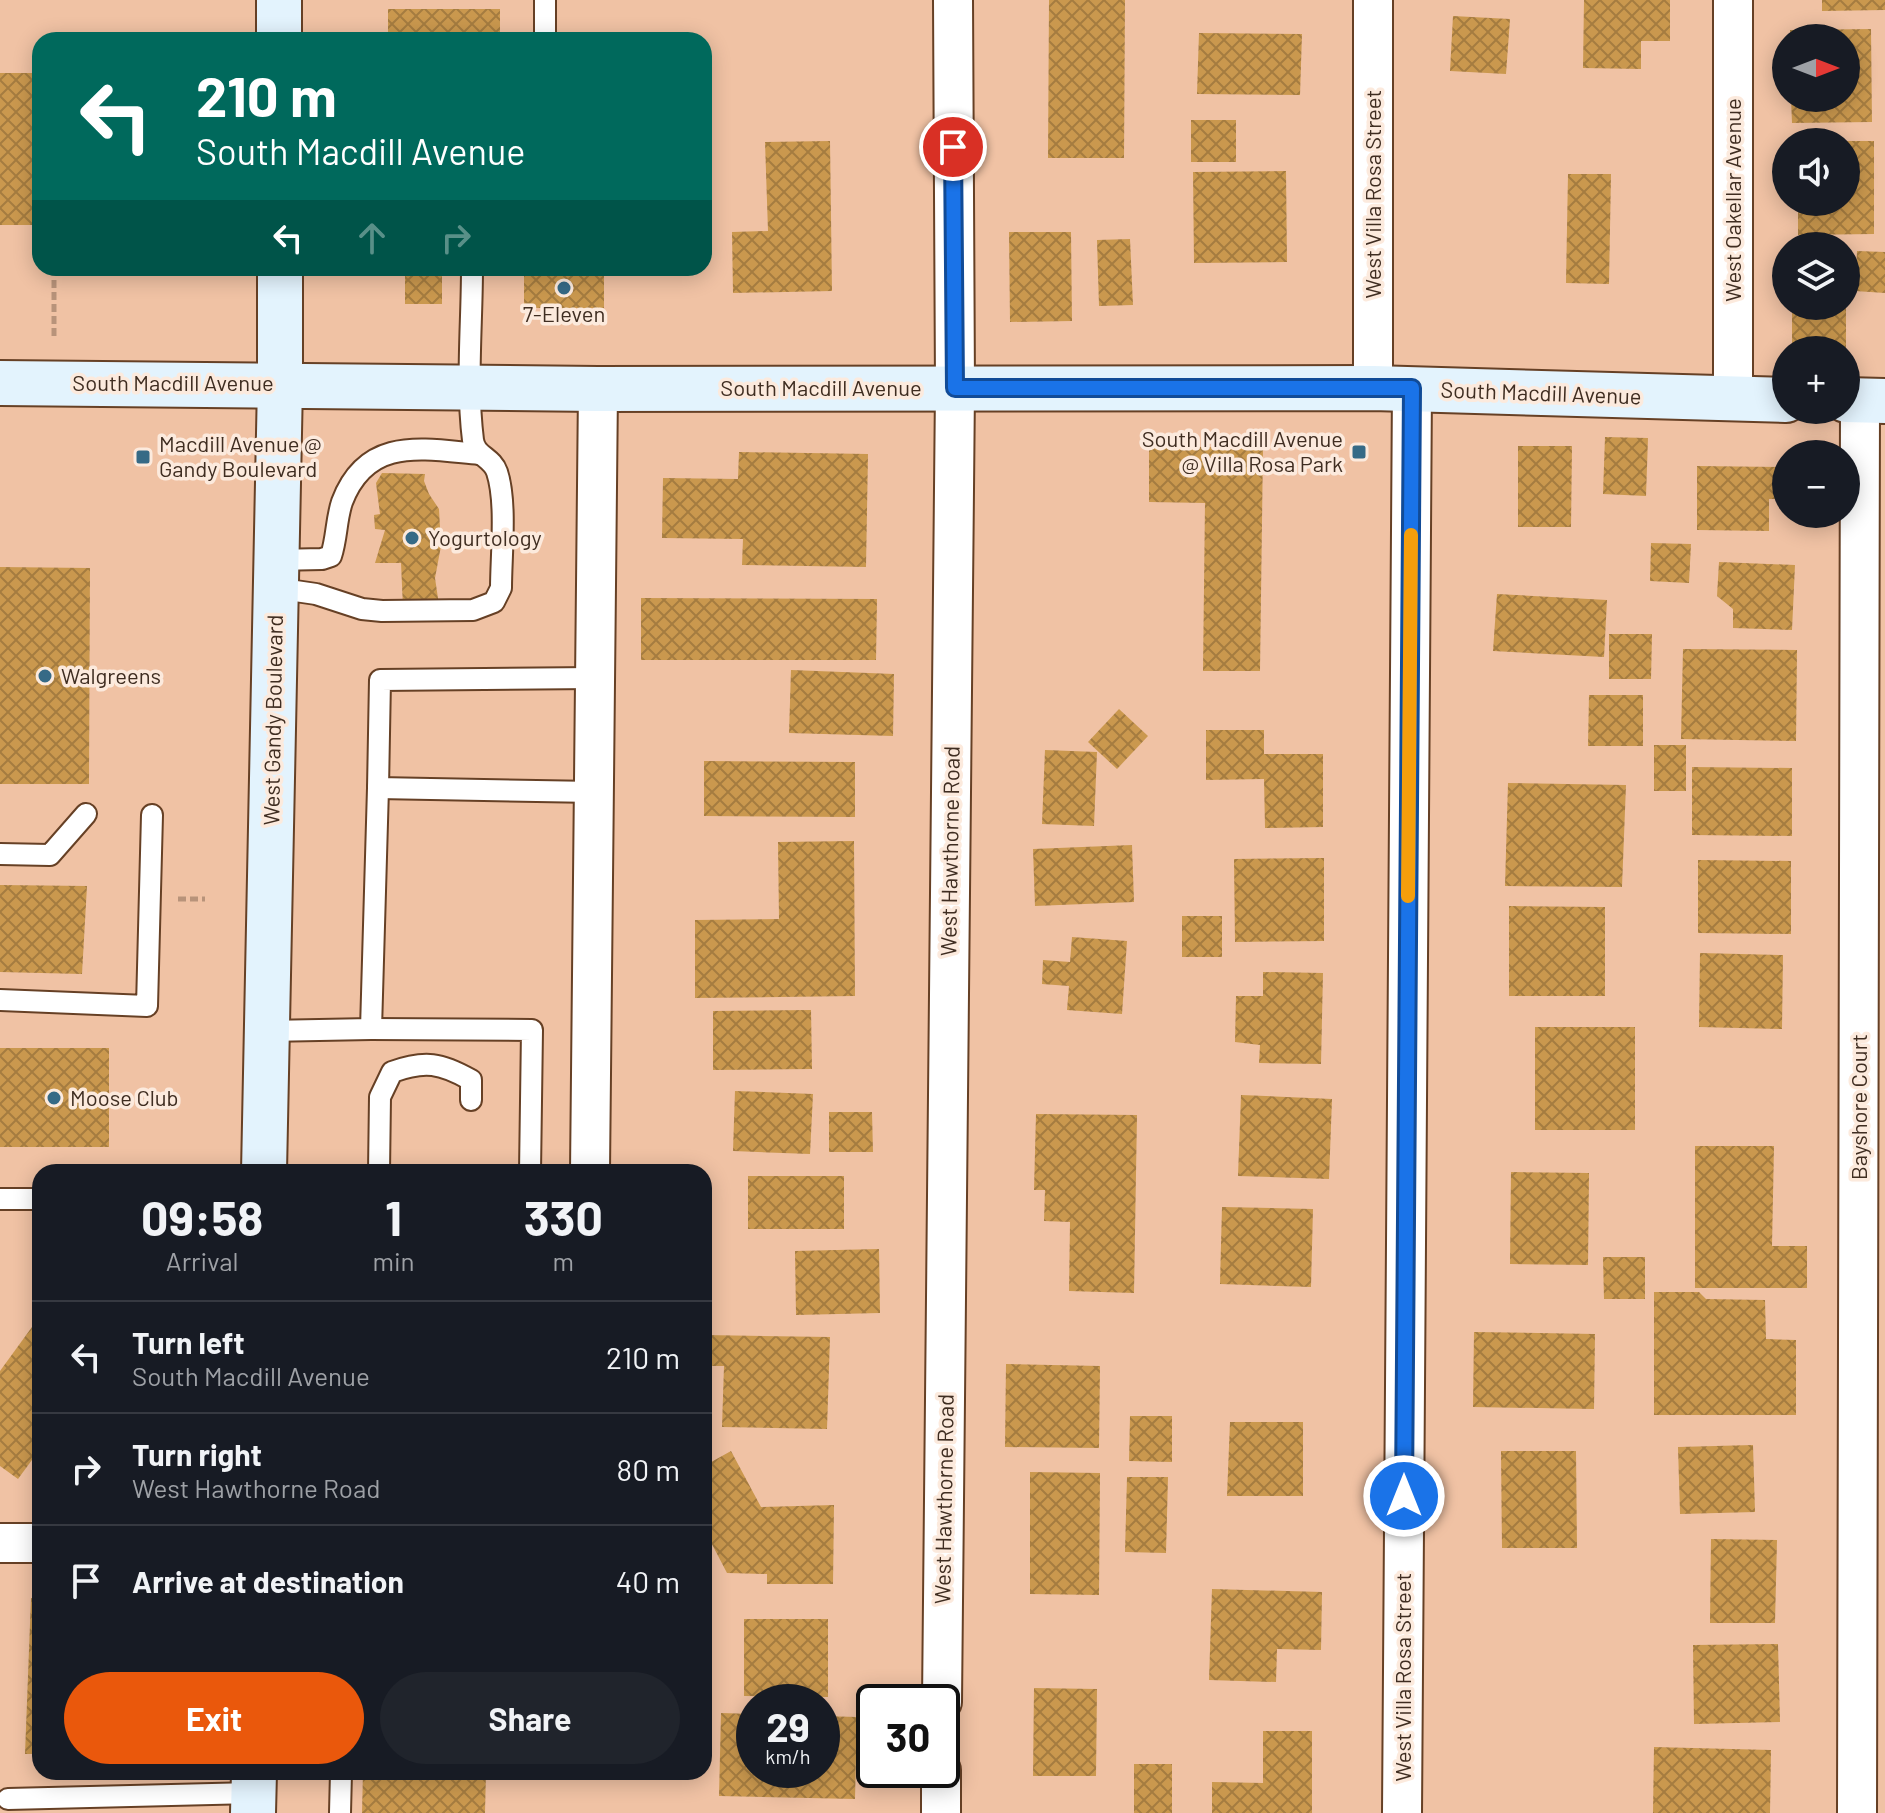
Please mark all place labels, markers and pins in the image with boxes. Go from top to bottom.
pin [919,113,987,181]
marker: 7-Eleven [555,279,573,297]
place label: 7-Eleven [523,300,605,326]
place label: South Macdill Avenue @ Villa Rosa Park [1142,425,1343,476]
place label: Macdill Avenue @ Gandy Boulevard [159,430,322,481]
marker: South Macdill Avenue @ Villa Rosa Park [1350,443,1368,461]
marker: Macdill Avenue @ Gandy Boulevard [134,448,152,466]
place label: Yogurtology [428,524,542,550]
marker: Yogurtology [403,529,421,547]
place label: Walgreens [61,662,161,688]
marker: Walgreens [36,667,54,685]
place label: Moose Club [70,1084,179,1110]
marker: Moose Club [45,1089,63,1107]

